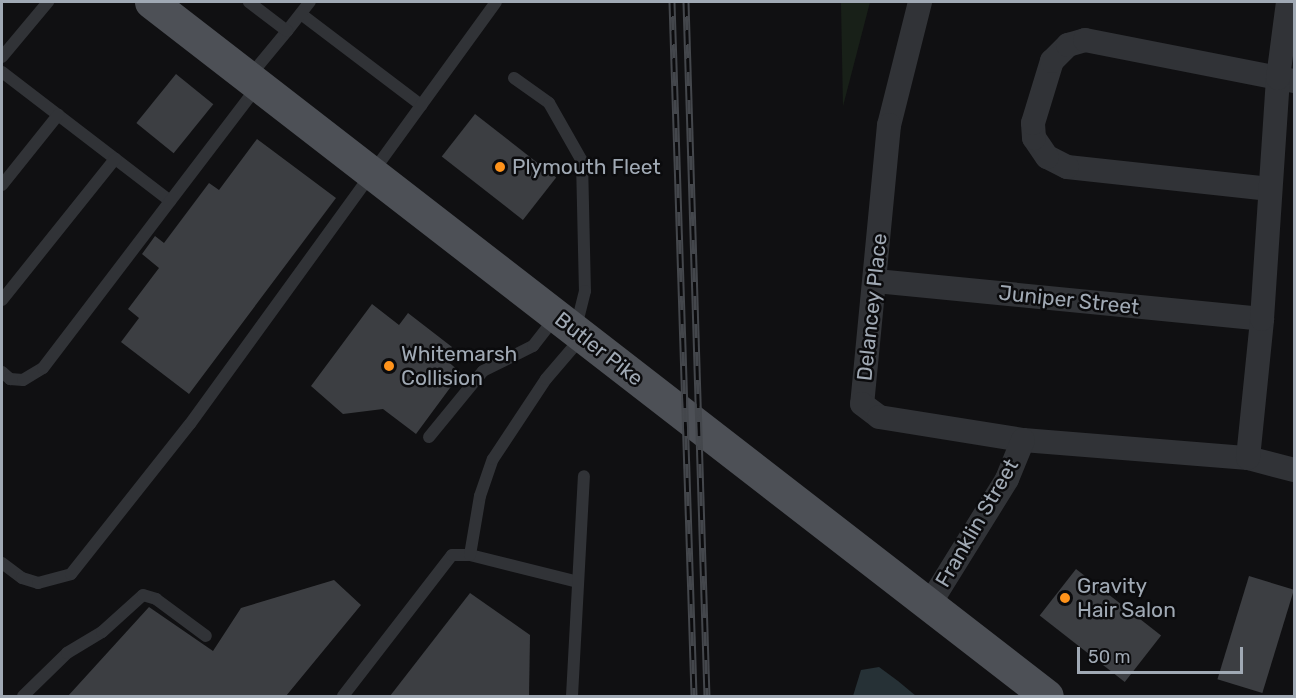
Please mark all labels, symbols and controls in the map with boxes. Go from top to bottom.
place label: Plymouth Fleet [512,154,661,180]
marker: Plymouth Fleet [493,160,507,174]
street label: Delancey Place [852,232,892,382]
street label: Juniper Street [997,280,1141,320]
street label: Butler Pike [550,307,648,391]
place label: Whitemarsh Collision [401,341,517,391]
marker: Whitemarsh Collision [382,359,396,373]
street label: Franklin Street [930,454,1024,592]
place label: Gravity Hair Salon [1077,573,1176,623]
marker: Gravity Hair Salon [1058,591,1072,605]
scale bar [1080,635,1246,673]
text: 50 m [1088,646,1131,668]

